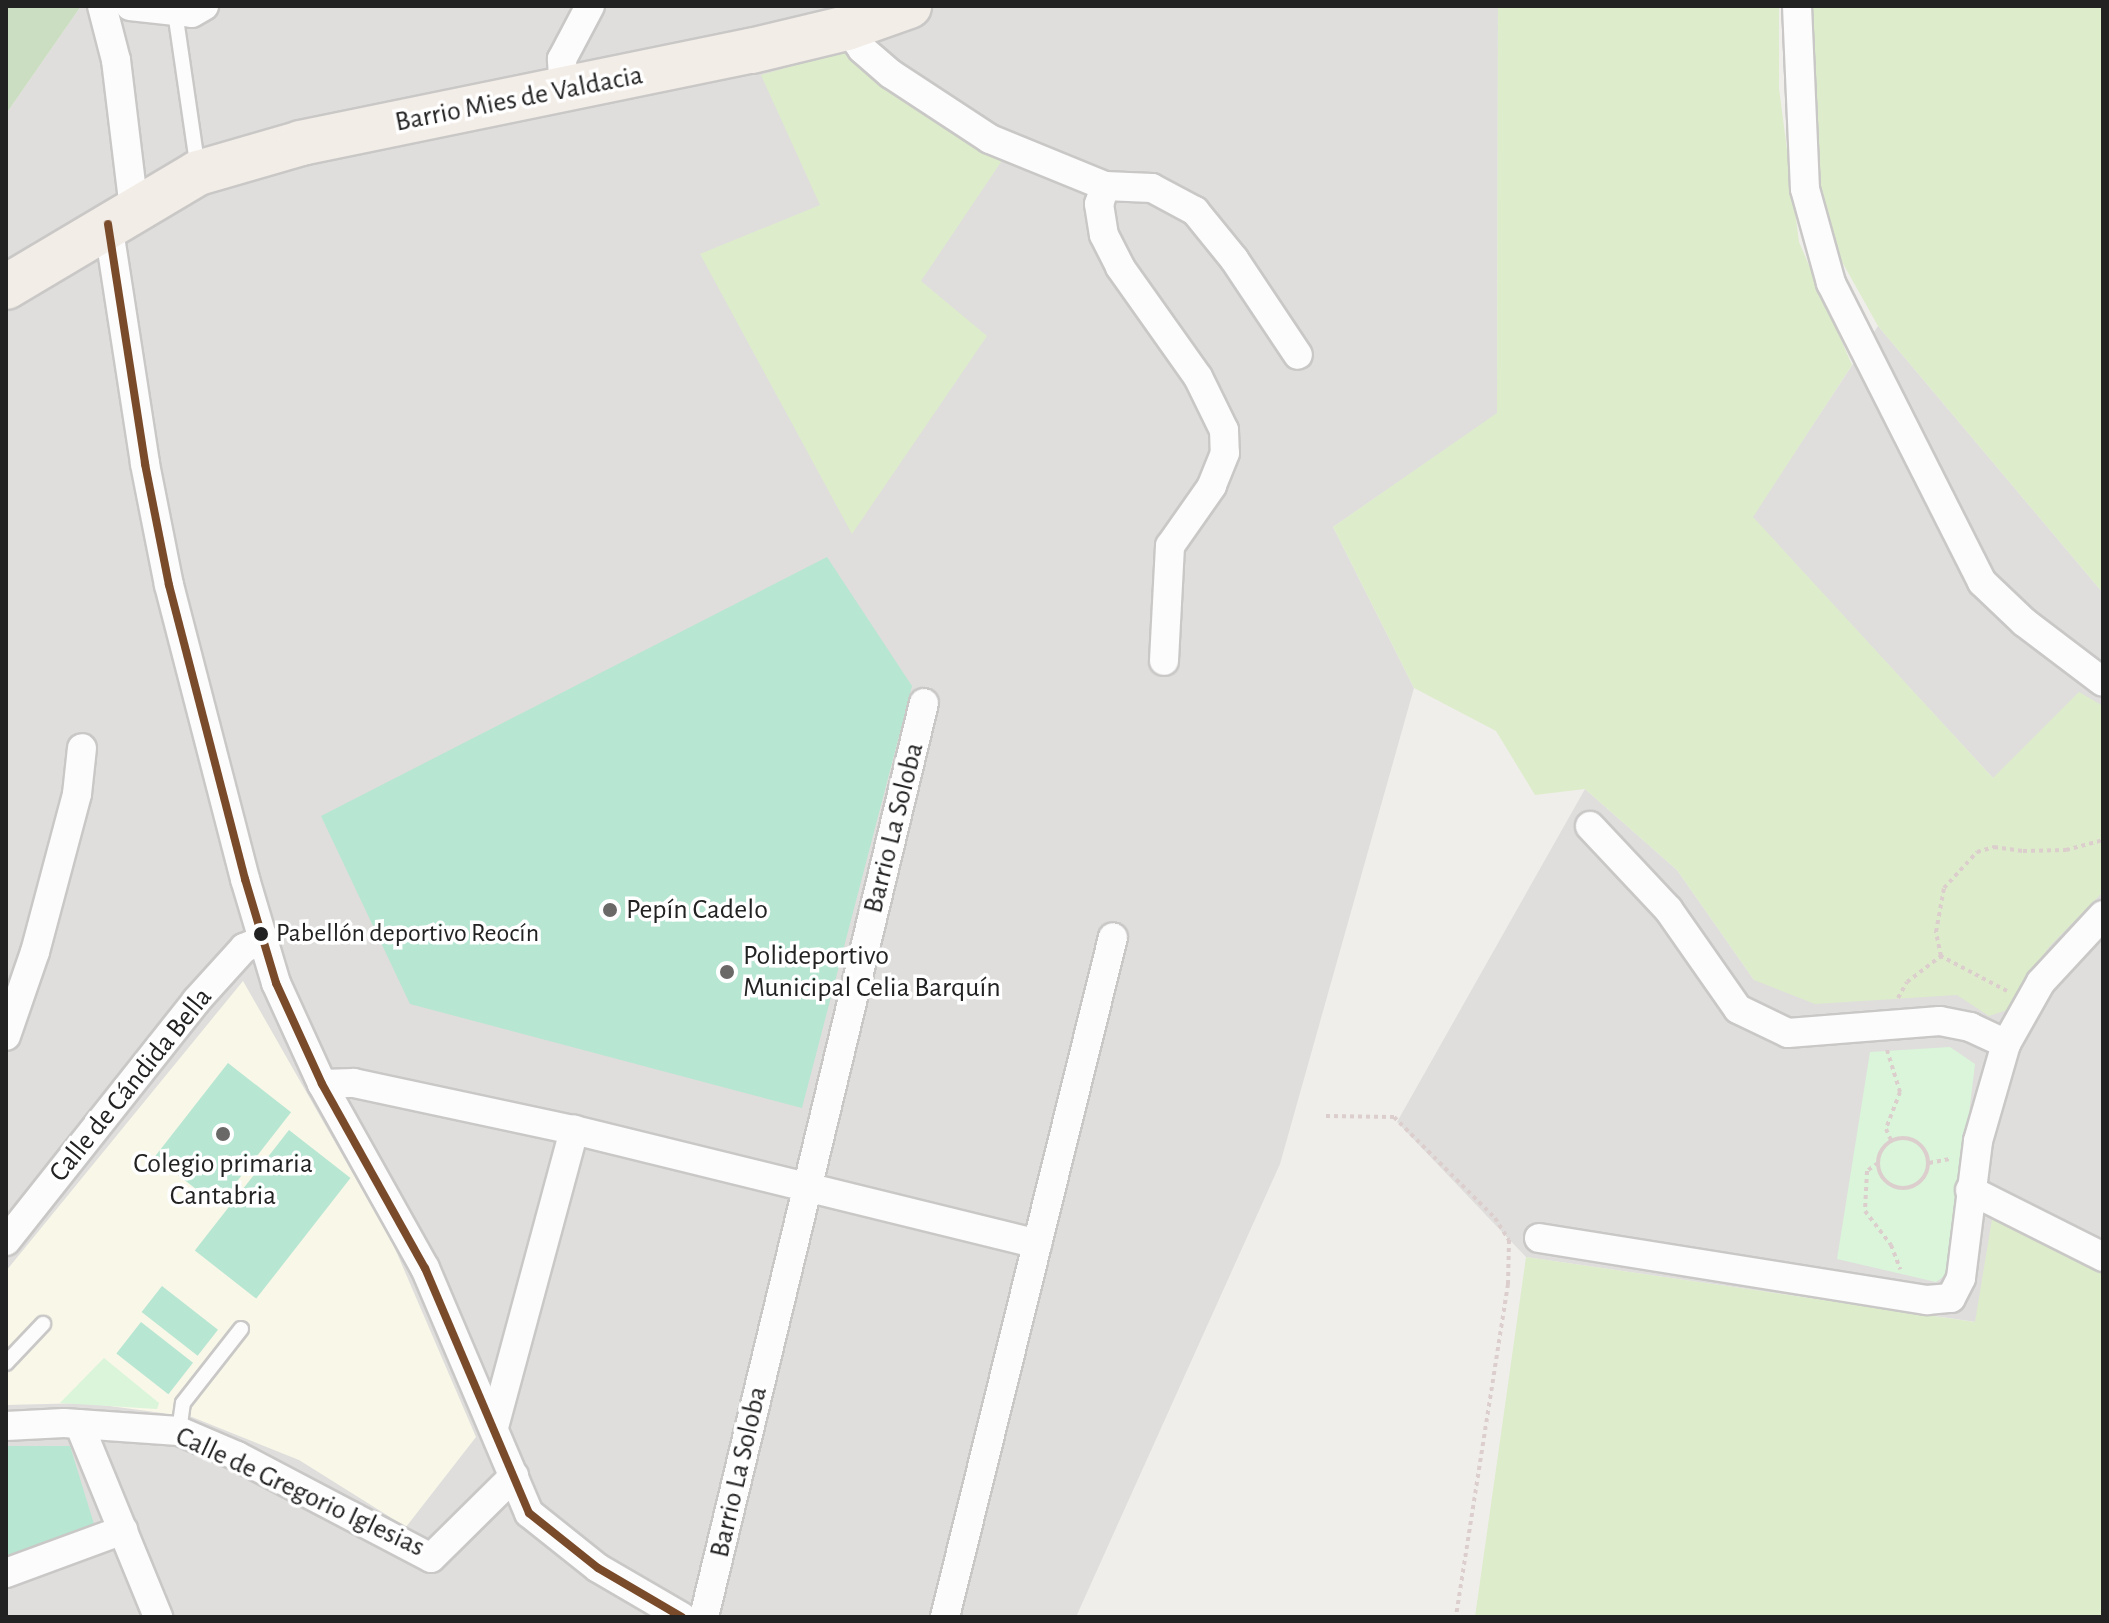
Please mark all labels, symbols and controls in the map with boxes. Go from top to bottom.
street label: Barrio Mies de Valdacia [392,58,646,140]
street label: Barrio La Soloba [857,739,931,917]
place label: Pepín Cadelo [626,893,768,927]
marker: Pepín Cadelo [601,901,619,919]
place label: Pabellón deportivo Reocín [276,918,539,950]
marker: Pabellón deportivo Reocín [253,926,269,942]
place label: Polideportivo Municipal Celia Barquín [743,939,1001,1005]
marker: Polideportivo Municipal Celia Barquín [718,963,736,981]
street label: Calle de Cándida Bella [42,981,220,1189]
marker: Colegio primaria Cantabria [214,1125,232,1143]
place label: Colegio primaria Cantabria [133,1147,313,1213]
street label: Barrio La Soloba [703,1383,775,1561]
street label: Calle de Gregorio Iglesias [170,1420,430,1564]

